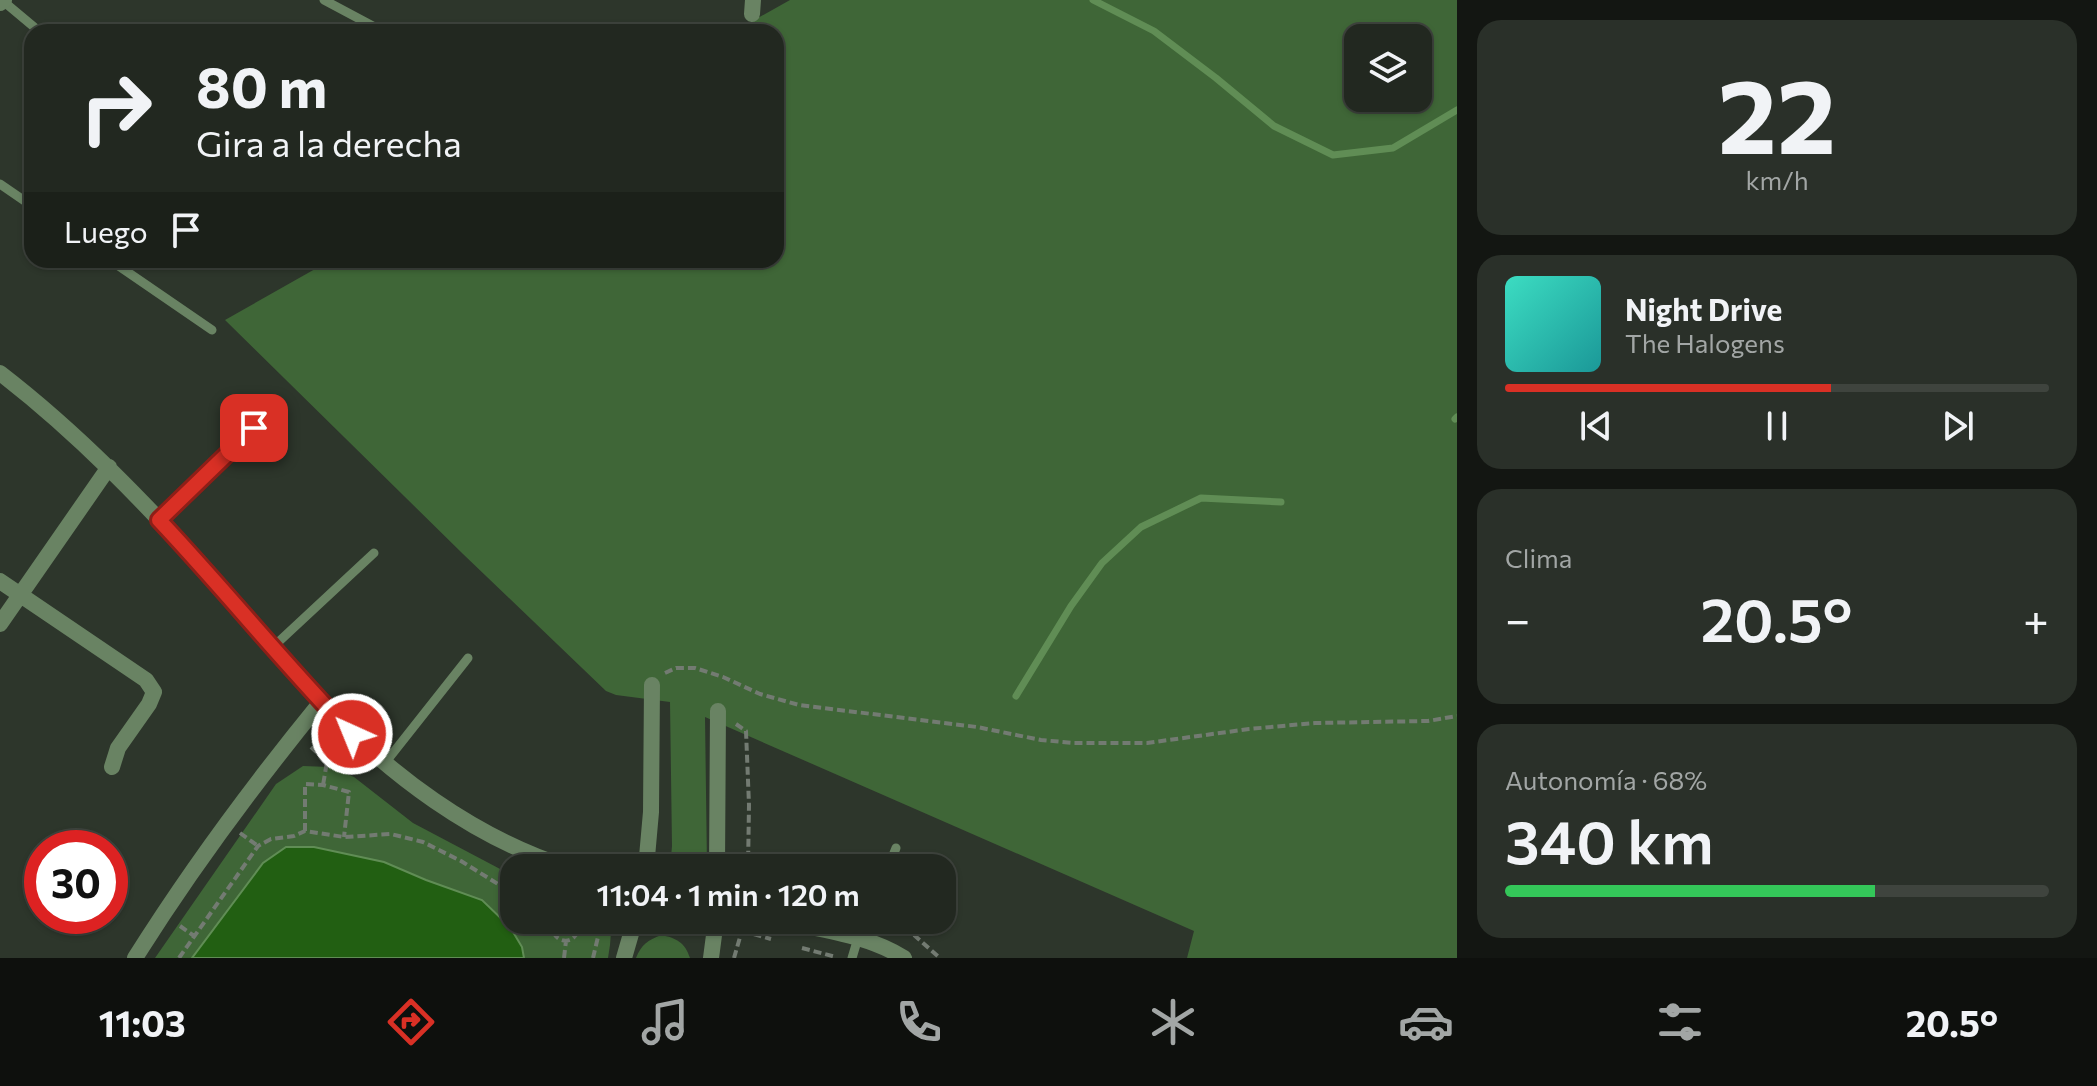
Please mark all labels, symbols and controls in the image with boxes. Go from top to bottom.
map controls [1344,24,1432,112]
button: layers [1344,24,1432,112]
text: 22 [1718,48,1836,175]
text: 80 m [196,51,327,120]
icon: right [64,56,168,160]
text: Gira a la derecha [196,120,462,164]
text: km/h [1745,164,1809,195]
icon: arrive [164,208,208,252]
text: Luego [64,212,148,249]
text: Night Drive [1625,290,1782,327]
text: The Halogens [1625,327,1785,358]
pin [220,394,288,462]
icon: previous [1574,404,1618,448]
icon: pause [1755,404,1799,448]
icon: next [1936,404,1980,448]
icon: arrive [232,406,276,450]
text: Clima [1505,542,1572,573]
text: 20.5° [1701,581,1853,654]
text: − [1505,591,1530,645]
text: + [2023,591,2049,645]
position arrow [310,692,394,776]
text: Autonomía · 68% [1505,764,1707,795]
text: 340 km [1505,803,1714,876]
speed limit sign: 30 [24,830,128,934]
text: 11:04 · 1 min · 120 m [596,875,860,912]
icon: directions [383,994,439,1050]
icon: music [637,994,693,1050]
icon: phone [891,994,947,1050]
icon: climate [1145,994,1201,1050]
icon: car [1398,994,1454,1050]
icon: filters [1652,994,1708,1050]
text: 11:03 [99,1000,186,1044]
text: 20.5° [1906,1000,1998,1044]

